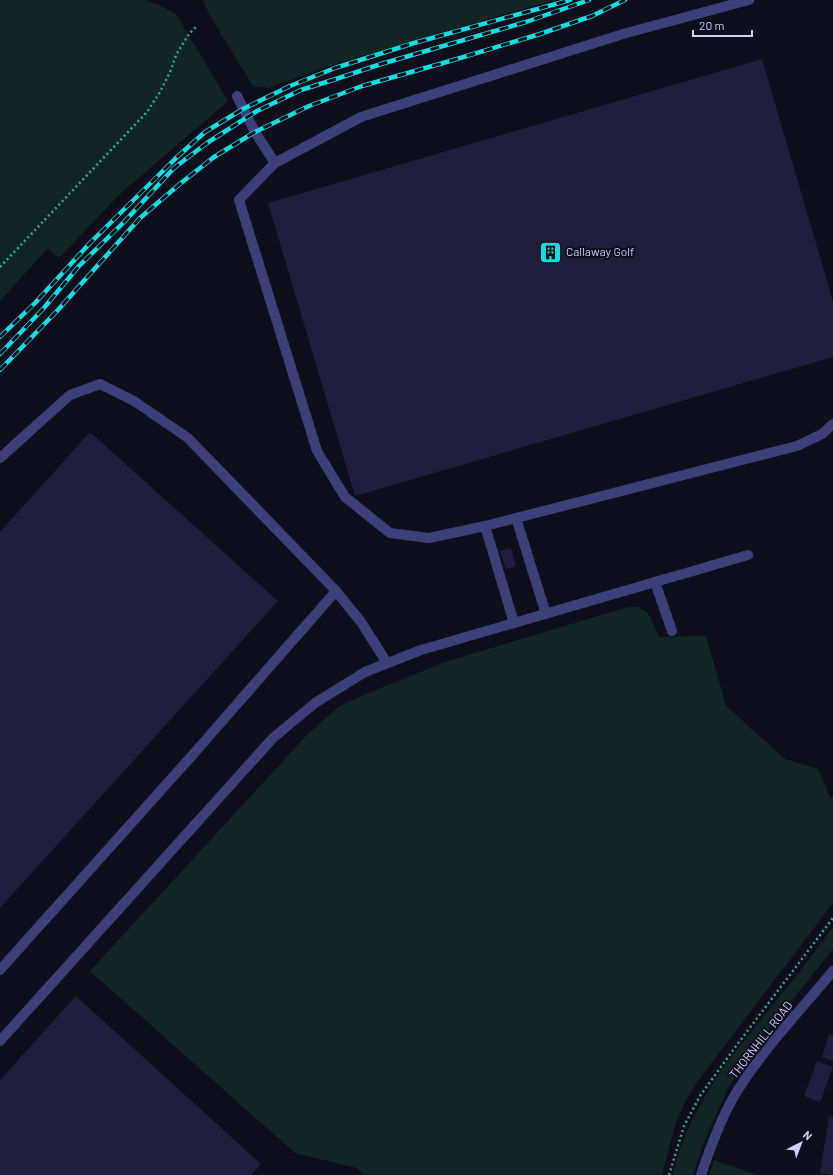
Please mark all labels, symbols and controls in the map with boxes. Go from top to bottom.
scale bar [693,12,752,38]
text: 20 m [699,18,725,32]
building icon: Callaway Golf [538,239,564,265]
place label: Callaway Golf [566,244,634,258]
street label: THORNHILL ROAD [726,998,795,1081]
north arrow [781,1123,821,1163]
text: N [801,1128,815,1142]

